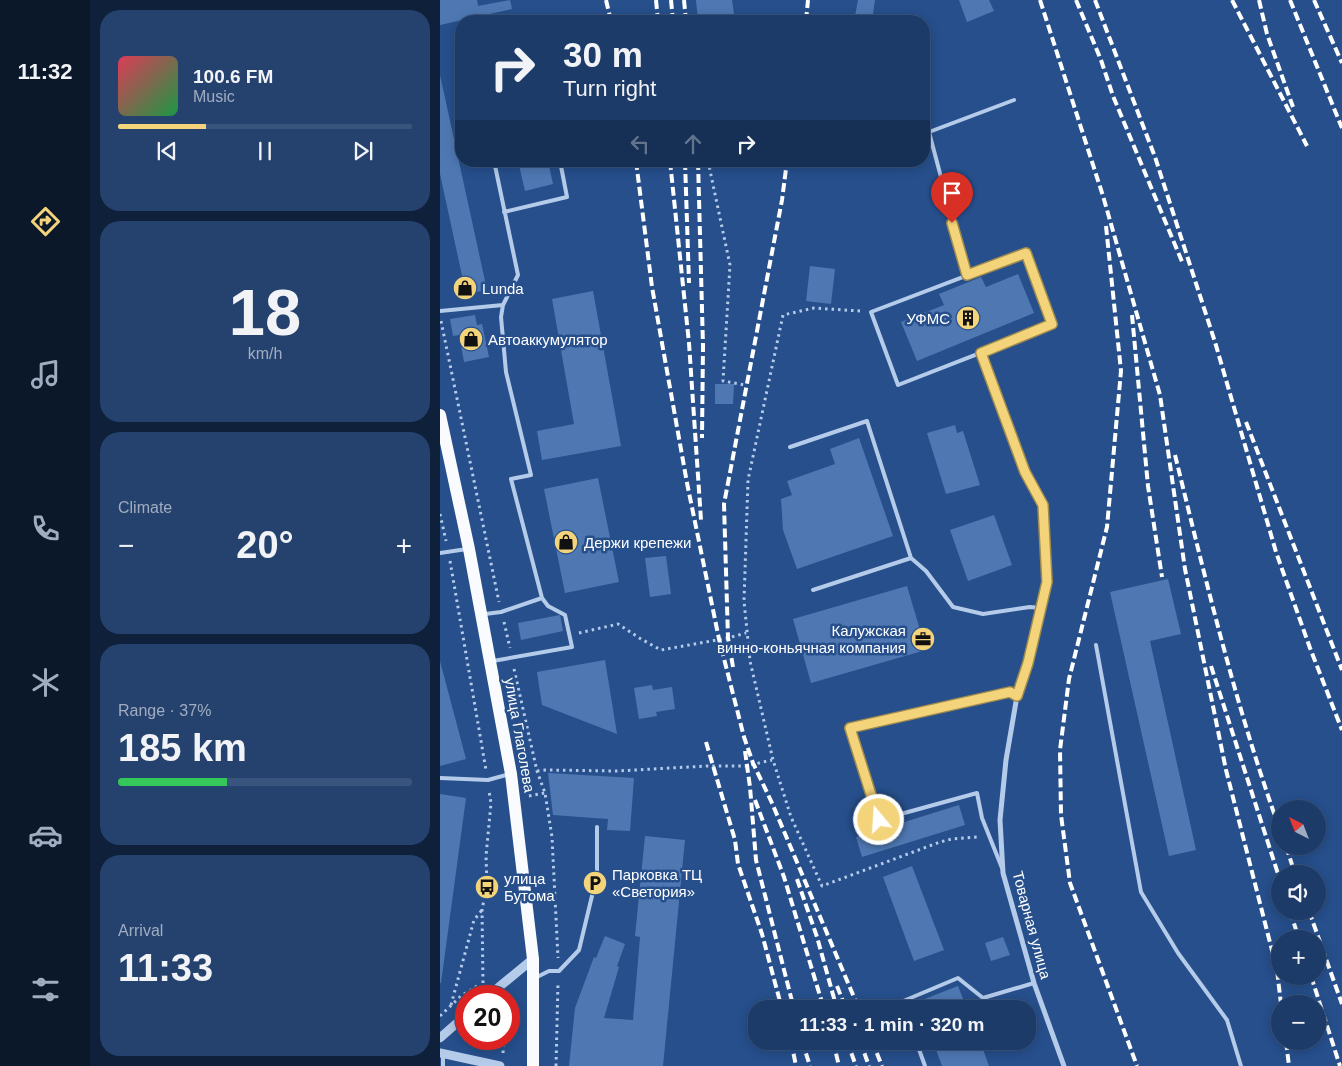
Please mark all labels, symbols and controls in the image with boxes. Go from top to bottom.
icon: right [480,35,545,100]
text: 30 m [563,35,643,74]
text: 11:32 [17,59,73,84]
text: 100.6 FM [193,66,273,87]
text: Turn right [563,76,656,101]
text: Music [193,88,235,105]
icon: left [626,130,654,158]
icon: ahead [679,130,707,158]
icon: right [732,130,760,158]
icon: previous [153,137,181,165]
icon: pause [251,137,279,165]
icon: next [349,137,377,165]
pin [931,172,973,223]
icon: arrive [938,179,966,207]
icon: directions [28,204,63,239]
shop icon: Lunda [452,275,478,301]
text: 18 [229,276,301,349]
place label: Lunda [482,280,524,297]
building icon: УФМС [955,305,981,331]
place label: УФМС [906,310,950,327]
shop icon: Автоаккумулятор [458,326,484,352]
place label: Автоаккумулятор [488,331,608,348]
text: km/h [248,345,282,362]
icon: music [28,357,63,392]
text: Climate [118,499,172,516]
icon: phone [28,511,63,546]
text: 20° [236,524,294,566]
shop icon: Держи крепежи [553,529,579,555]
text: − [118,530,134,561]
text: + [396,530,412,561]
place label: Держи крепежи [584,534,691,551]
place label: Калужская винно-коньячная компания [717,622,906,656]
office icon: Калужская винно-коньячная компания [910,626,936,652]
icon: climate [28,665,63,700]
street label: улица Глаголева [502,676,539,794]
text: Range · 37% [118,702,211,719]
text: 185 km [118,727,247,769]
position arrow [852,793,904,845]
north arrow [1271,800,1326,855]
map controls [1271,800,1326,1050]
icon: car [28,818,63,853]
button: sound [1271,865,1326,920]
place label: Парковка ТЦ «Светория» [612,866,702,900]
street label: Товарная улица [1009,869,1055,981]
place label: улица Бутома [504,870,555,904]
parking icon: Парковка ТЦ «Светория» [582,870,608,896]
bus stop icon: улица Бутома [474,874,500,900]
text: Arrival [118,922,163,939]
button: + [1271,930,1326,985]
text: 11:33 [118,947,213,989]
icon: filters [28,972,63,1007]
speed limit sign: 20 [455,985,520,1050]
button: − [1271,995,1326,1050]
text: 11:33 · 1 min · 320 m [800,1014,984,1035]

